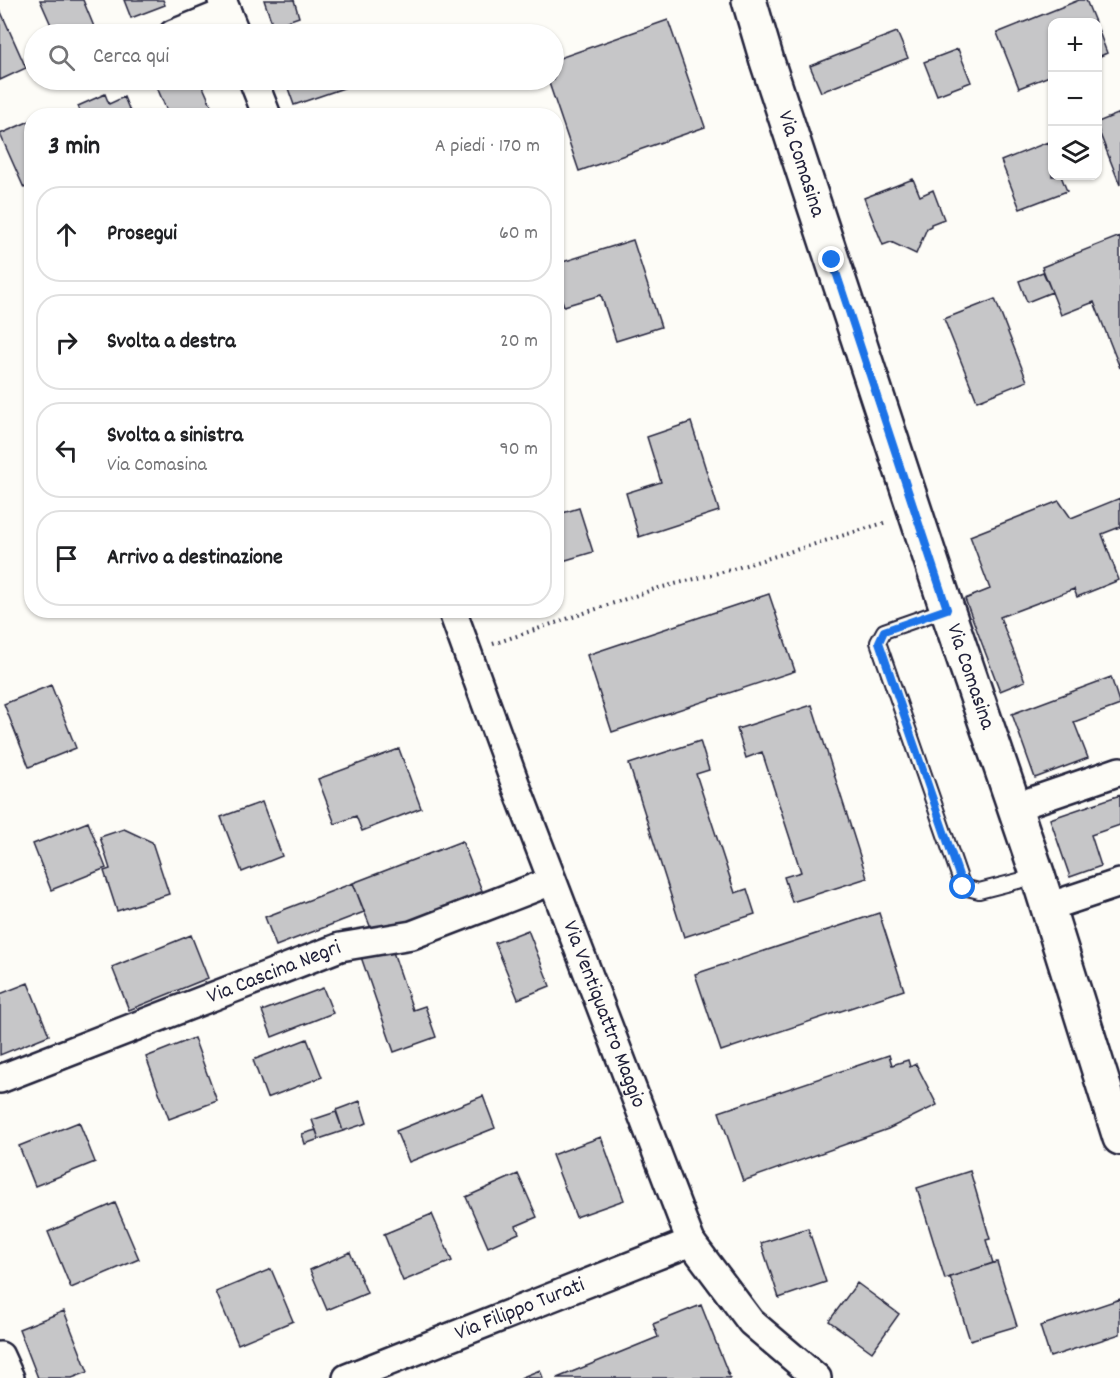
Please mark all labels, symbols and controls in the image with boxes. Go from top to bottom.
map controls [1048,18,1102,180]
button: + [1048,18,1102,72]
search box [24,24,564,90]
icon: search [45,41,78,74]
text: Cerca qui [93,42,169,73]
button: − [1048,72,1102,126]
street label: Via Comasina [769,107,833,222]
button: layers [1048,126,1102,180]
text: 3 min [48,129,100,166]
text: A piedi · 170 m [435,133,540,161]
icon: ahead [50,218,83,251]
text: Prosegui [107,219,177,250]
text: 60 m [499,220,538,248]
route end [818,246,844,272]
icon: right [50,326,83,359]
text: Svolta a destra [107,327,236,358]
text: 20 m [500,328,538,356]
text: Svolta a sinistra [107,421,243,452]
icon: left [50,434,83,467]
text: 90 m [500,436,538,464]
text: Via Comasina [107,452,207,480]
icon: arrive [50,542,83,575]
text: Arrivo a destinazione [107,543,283,574]
street label: Via Comasina [938,620,1003,734]
route start [949,873,975,899]
street label: Via Ventiquattro Maggio [554,917,654,1112]
street label: Via Cascina Negri [203,933,346,1013]
street label: Via Filippo Turati [450,1270,589,1349]

